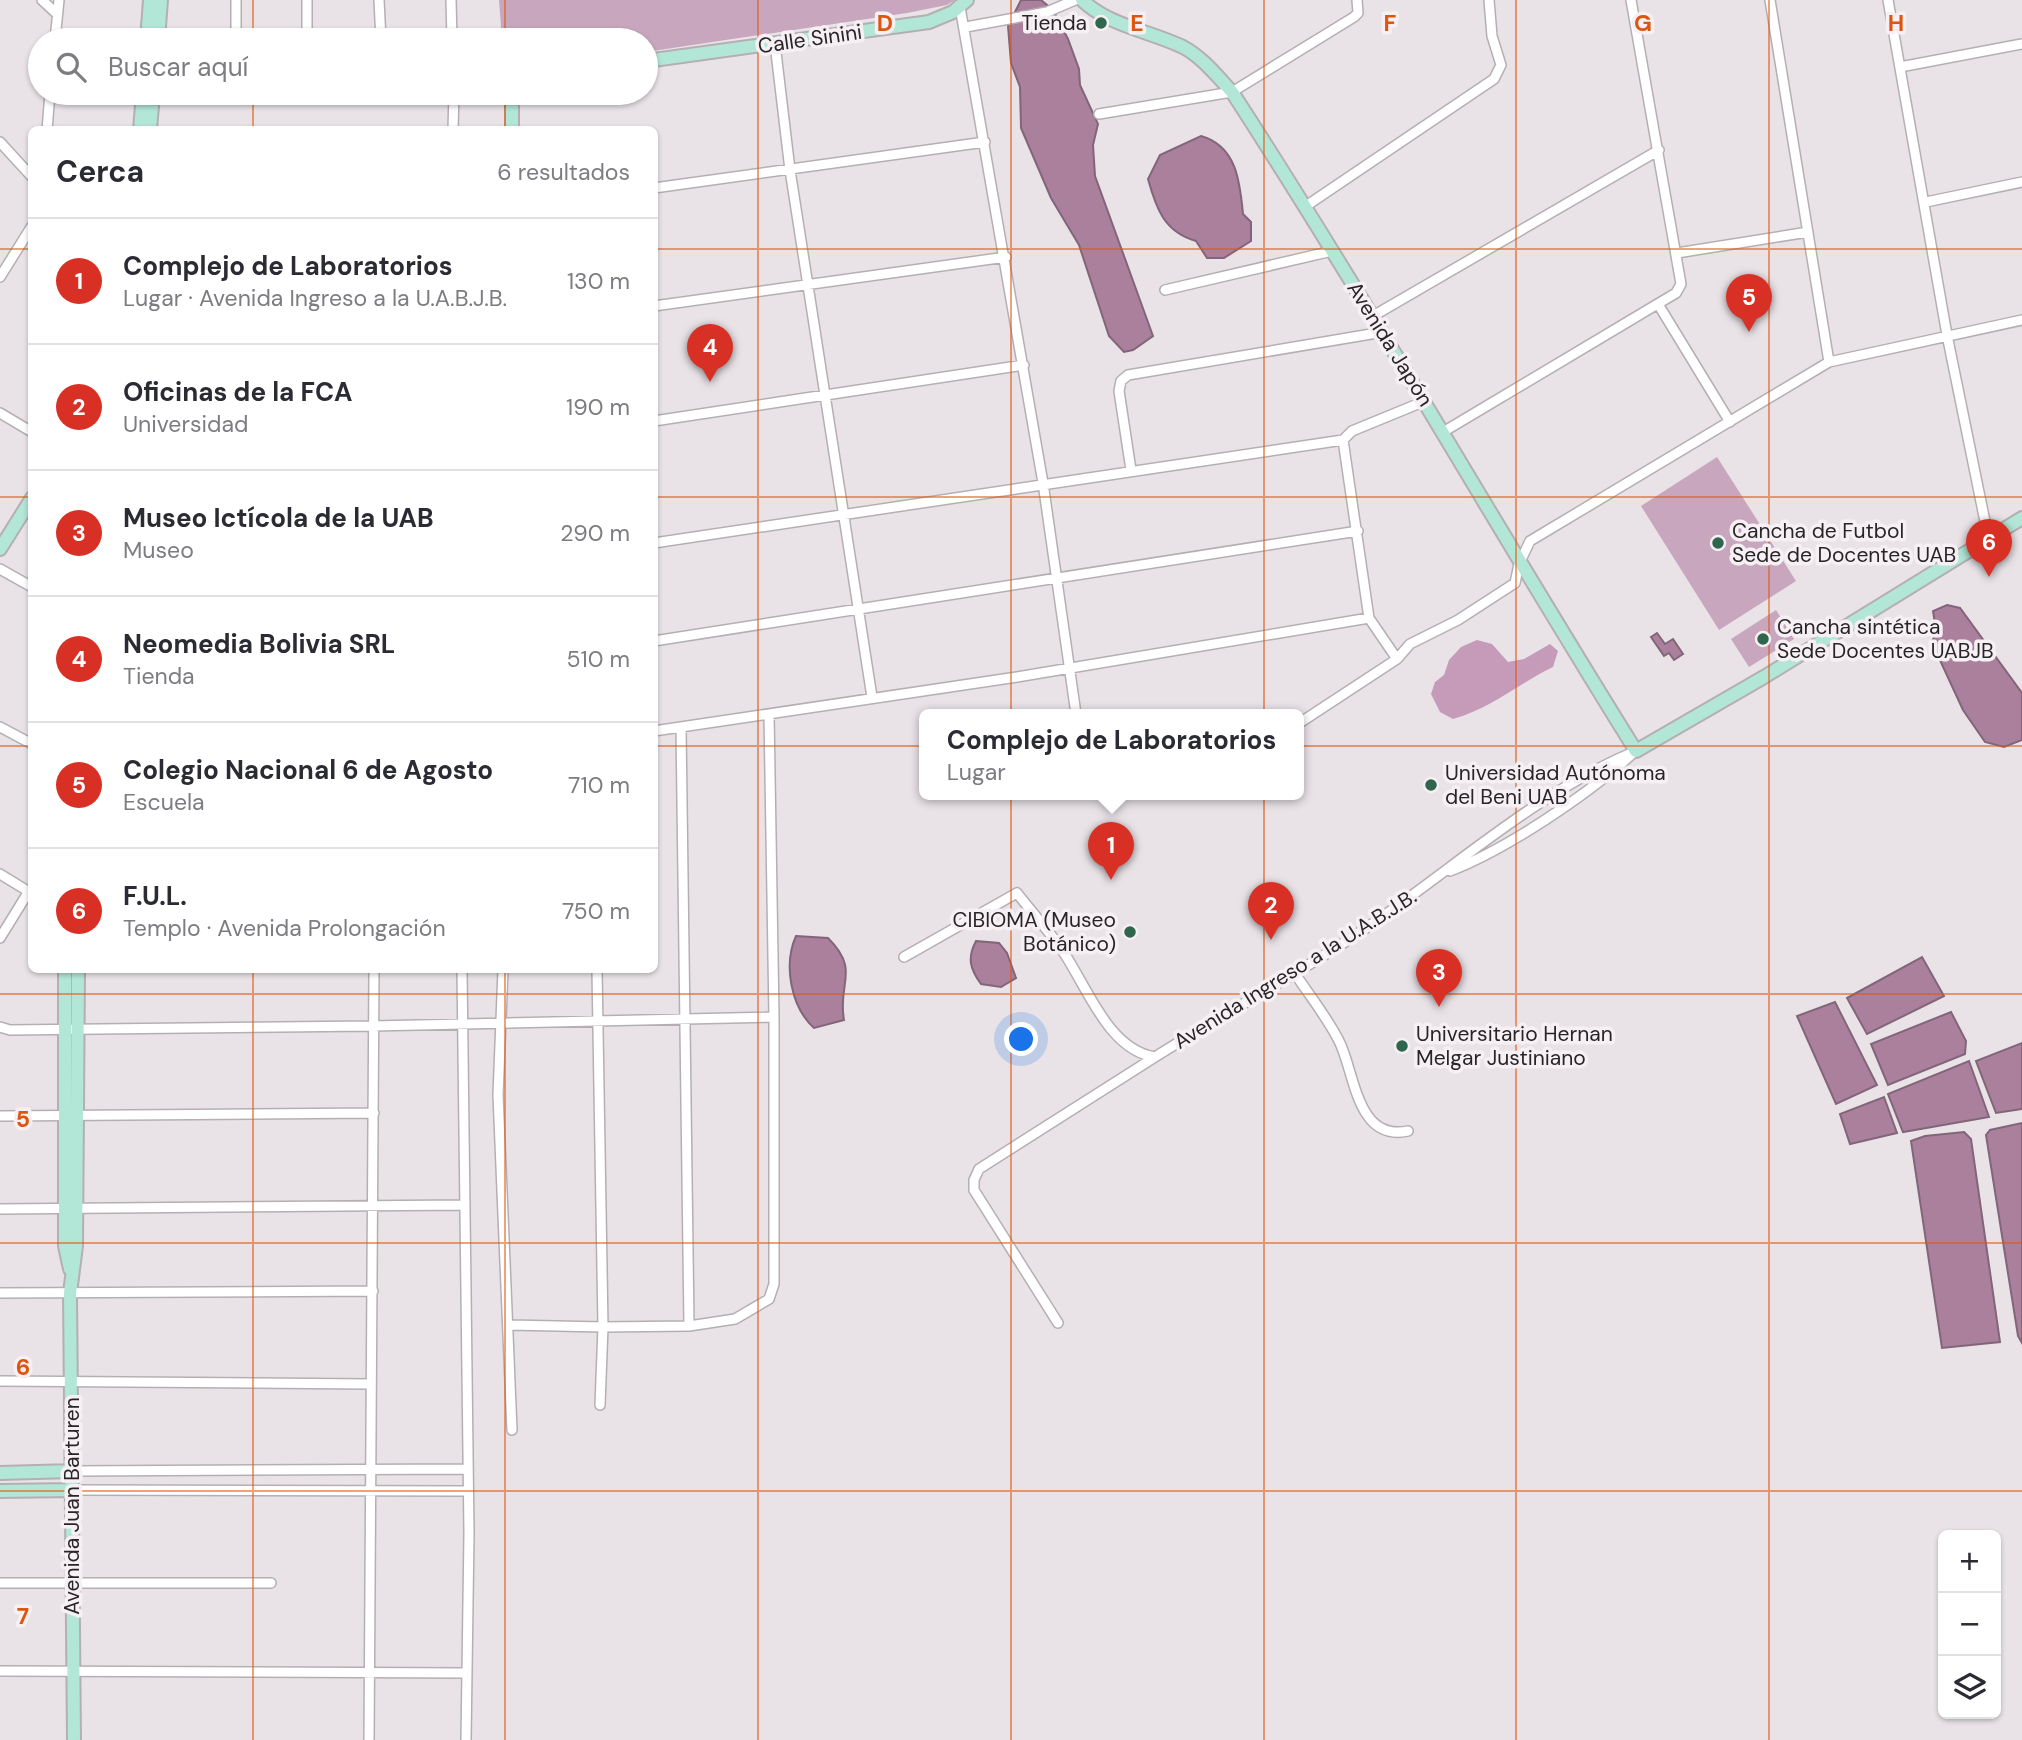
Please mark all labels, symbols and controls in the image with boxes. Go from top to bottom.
text: D [877,8,893,38]
text: E [1130,8,1144,38]
text: F [1384,8,1397,38]
text: G [1634,8,1652,38]
text: H [1888,8,1904,38]
place label: Tienda [1022,9,1087,37]
marker: Tienda [1093,15,1109,31]
street label: Calle Sinini [756,18,864,60]
search box [28,28,658,105]
icon: search [52,48,90,86]
text: Buscar aquí [108,50,248,84]
text: Cerca [56,152,144,191]
text: 6 resultados [497,157,630,187]
text: Complejo de Laboratorios [123,249,453,283]
text: 1 [75,266,83,296]
text: 130 m [567,266,630,296]
pin: 5 [1726,274,1772,332]
street label: Avenida Japón [1340,276,1440,412]
text: Lugar · Avenida Ingreso a la U.A.B.J.B. [123,283,507,313]
pin: 4 [687,324,733,382]
text: Oficinas de la FCA [123,375,352,409]
text: 2 [72,392,86,422]
text: 190 m [566,392,630,422]
text: Universidad [123,409,248,439]
text: Museo Ictícola de la UAB [123,501,433,535]
place label: Cancha de Futbol Sede de Docentes UAB [1732,517,1956,569]
text: 3 [72,518,86,548]
text: 290 m [560,518,630,548]
pin: 6 [1966,519,2012,577]
text: Museo [123,535,194,565]
marker: Cancha de Futbol Sede de Docentes UAB [1710,535,1726,551]
place label: Cancha sintética Sede Docentes UABJB [1777,613,1994,665]
text: Neomedia Bolivia SRL [123,627,395,661]
marker: Cancha sintética Sede Docentes UABJB [1755,631,1771,647]
text: 4 [72,644,86,674]
text: 510 m [566,644,630,674]
text: Tienda [123,661,195,691]
popup [919,709,1304,800]
text: Complejo de Laboratorios [947,723,1276,757]
text: Colegio Nacional 6 de Agosto [123,753,493,787]
text: Lugar [947,757,1006,787]
place label: Universidad Autónoma del Beni UAB [1445,759,1666,811]
text: 5 [72,770,86,800]
text: 710 m [568,770,630,800]
marker: Universidad Autónoma del Beni UAB [1423,777,1439,793]
text: Escuela [123,787,205,817]
pin: 1 [1088,822,1134,880]
text: F.U.L. [123,879,187,913]
pin: 2 [1248,882,1294,940]
street label: Avenida Ingreso a la U.A.B.J.B. [1168,883,1422,1055]
text: 6 [72,896,86,926]
text: 750 m [562,896,630,926]
place label: CIBIOMA (Museo Botánico) [953,906,1116,958]
text: Templo · Avenida Prolongación [123,913,446,943]
marker: CIBIOMA (Museo Botánico) [1122,924,1138,940]
pin: 3 [1416,949,1462,1007]
place label: Universitario Hernan Melgar Justiniano [1416,1020,1613,1072]
your location [1004,1022,1038,1056]
marker: Universitario Hernan Melgar Justiniano [1394,1038,1410,1054]
text: 5 [16,1104,30,1134]
text: 6 [16,1352,30,1382]
street label: Avenida Juan Barturen [58,1397,86,1615]
map controls [1938,1530,2001,1719]
button: + [1938,1530,2001,1593]
button: − [1938,1593,2001,1656]
text: 7 [17,1601,29,1631]
button: layers [1938,1656,2001,1719]

